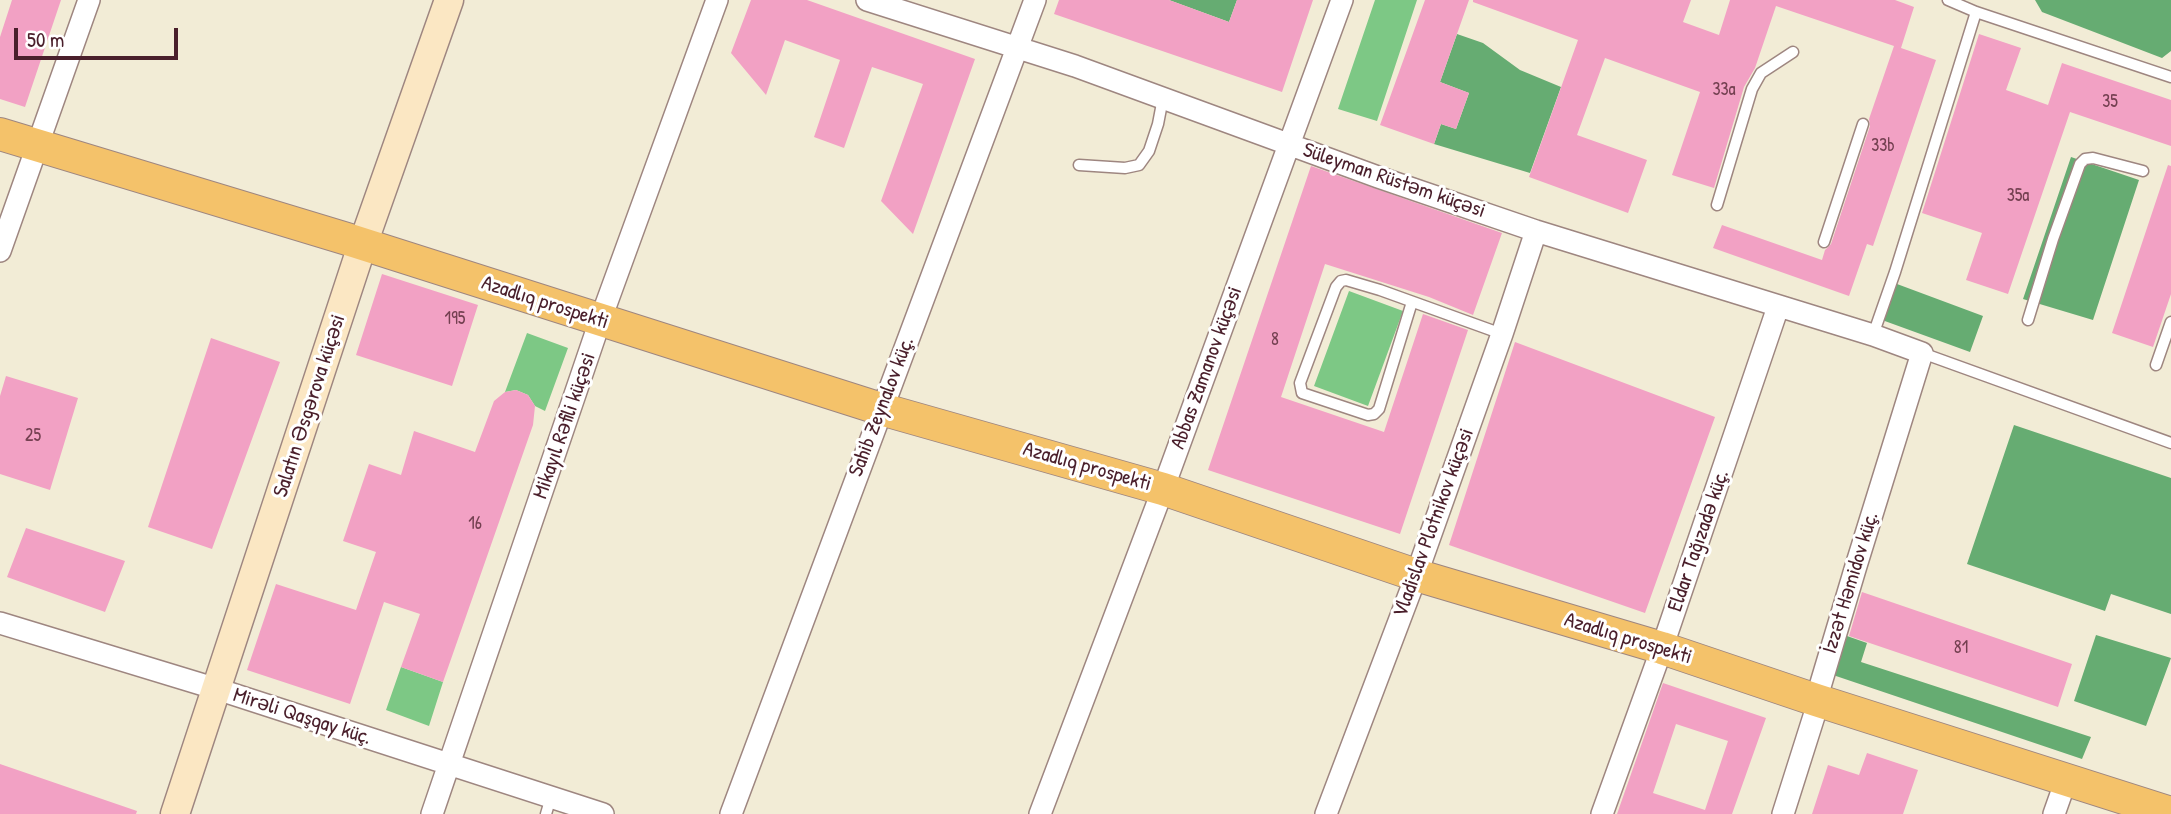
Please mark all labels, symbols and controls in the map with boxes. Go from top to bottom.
scale bar [18,14,182,58]
text: 50 m [27,25,64,54]
house number: 33a [1712,79,1736,101]
house number: 35 [2102,91,2118,113]
house number: 33b [1871,135,1895,157]
street label: Süleyman Rüstəm küçəsi [1299,138,1489,224]
house number: 35a [2007,185,2029,207]
street label: Azadlıq prospekti [478,271,612,335]
street label: Abbas Zamanov küçəsi [1166,283,1248,453]
house number: 195 [445,308,465,330]
street label: Salatın Əsgərova küçəsi [269,311,351,501]
house number: 8 [1271,329,1279,351]
street label: Sahib Zeynalov küç. [844,334,920,480]
street label: Mikayıl Rəfili küçəsi [528,350,602,502]
house number: 25 [25,425,41,447]
street label: Vladislav Plotnikov küçəsi [1388,425,1480,621]
street label: Azadlıq prospekti [1020,437,1154,497]
street label: Eldar Tağızadə küç. [1663,467,1735,615]
street label: İzzət Həmidov küç. [1817,509,1885,657]
house number: 16 [468,513,482,535]
street label: Azadlıq prospekti [1561,608,1695,670]
house number: 81 [1954,637,1968,659]
street label: Mirəli Qaşqay küç. [230,683,374,751]

